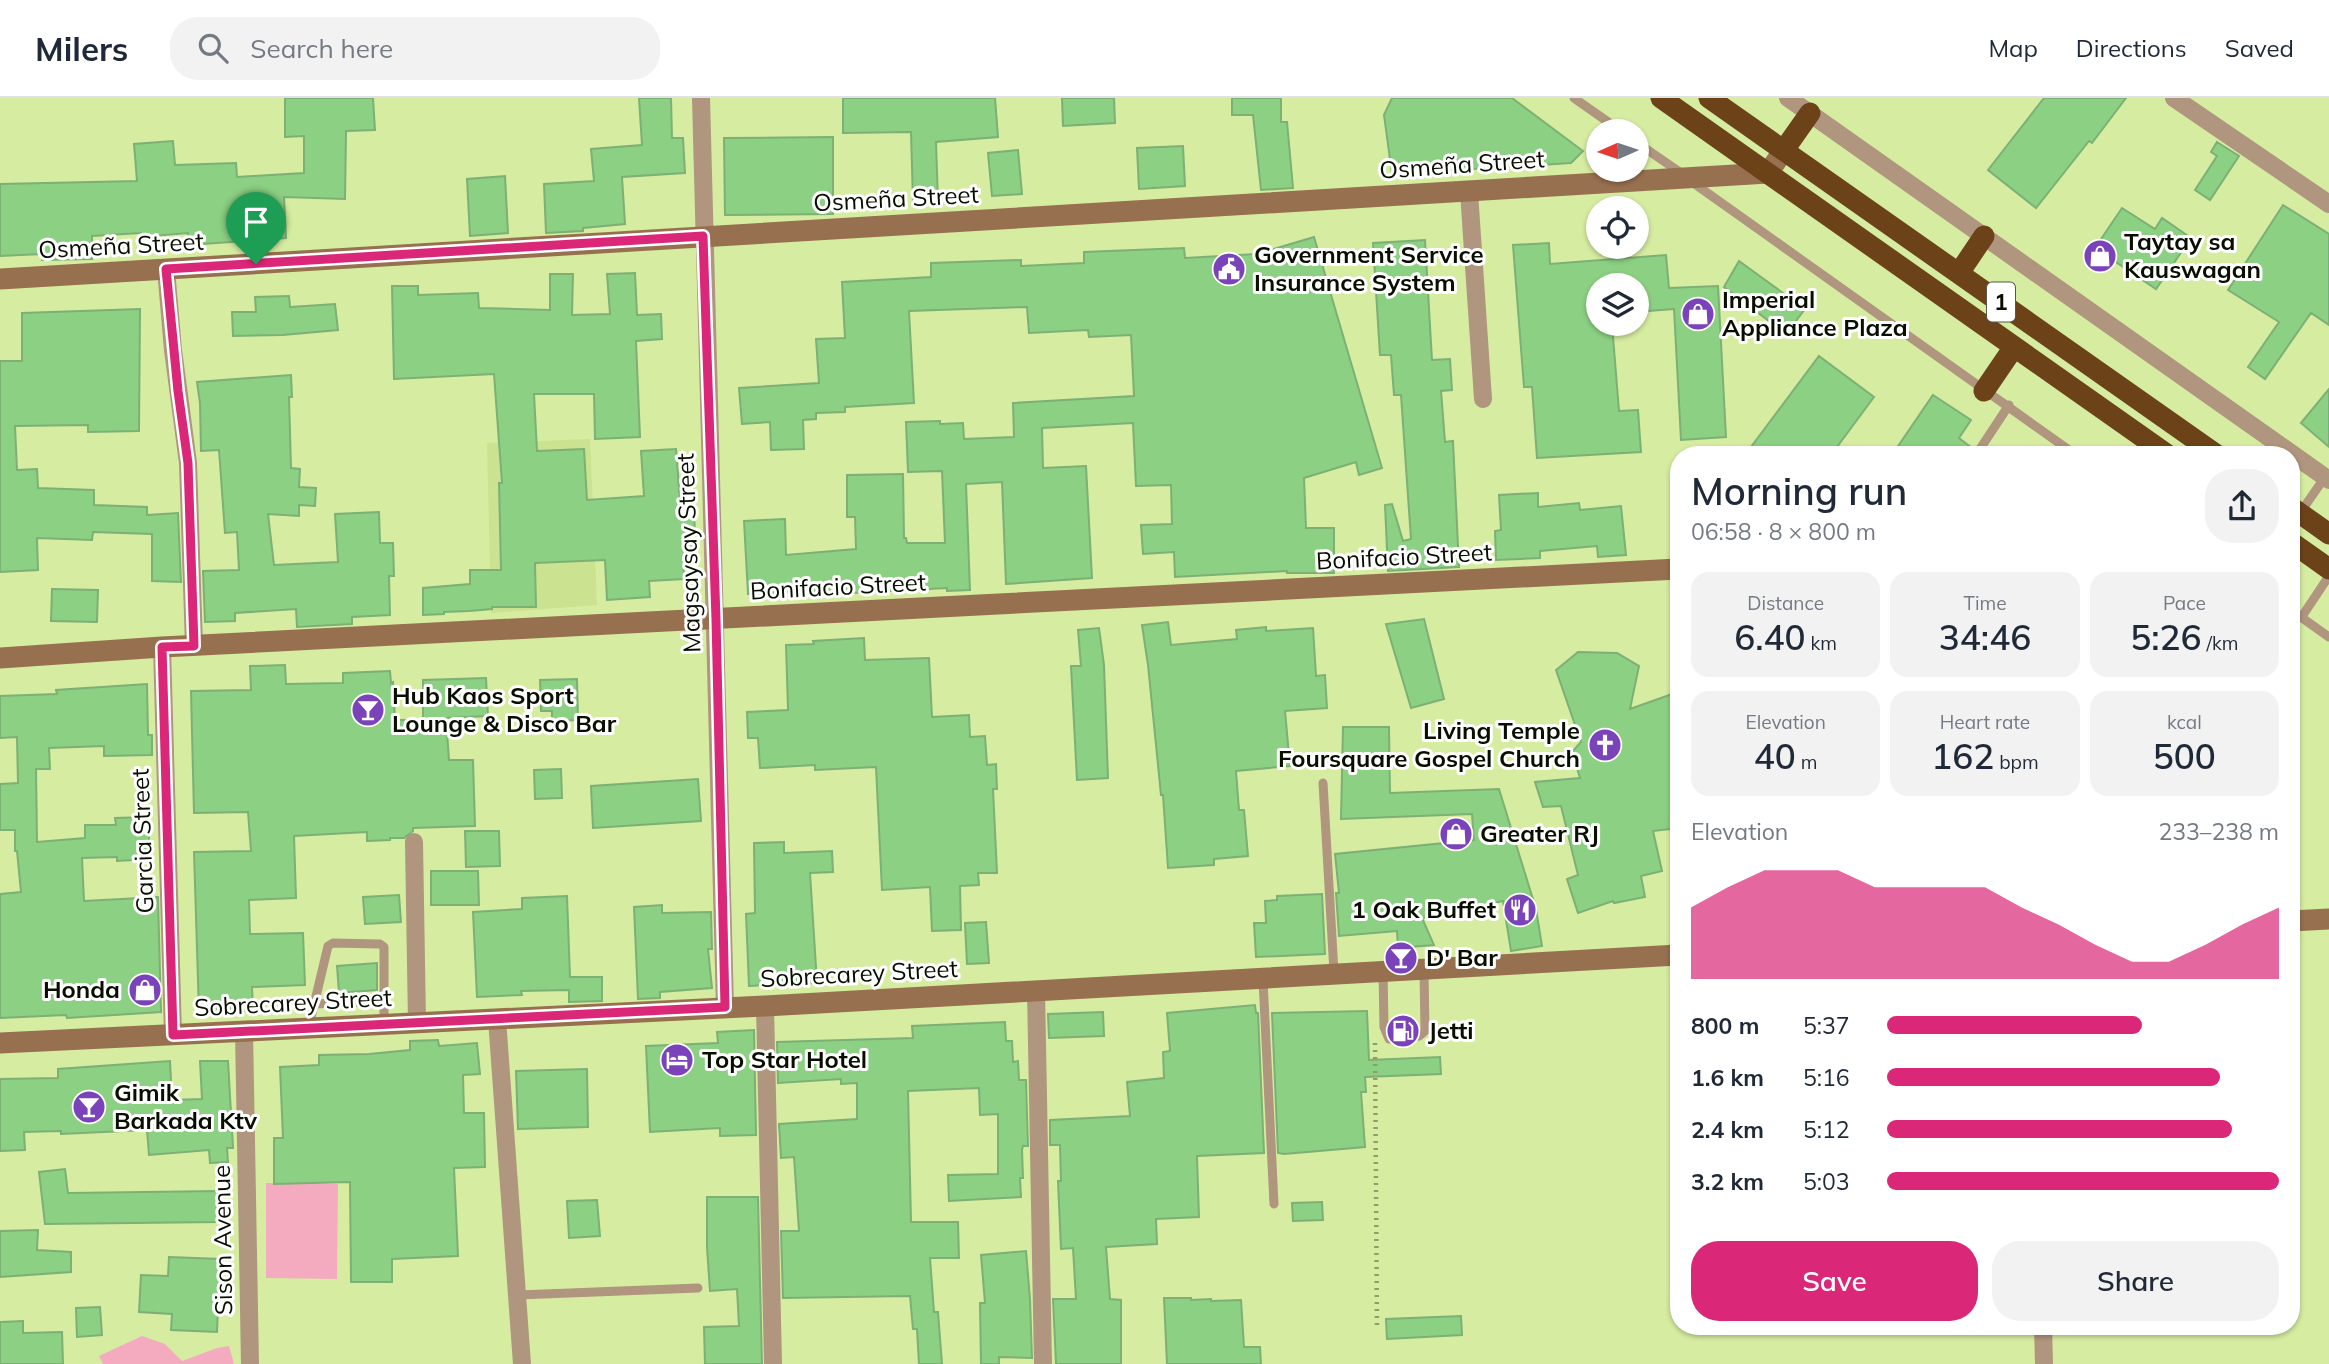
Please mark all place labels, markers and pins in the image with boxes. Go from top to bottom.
pin [226,192,286,264]
place label: Taytay sa Kauswagan [2124,226,2261,284]
shop icon: Taytay sa Kauswagan [2081,237,2119,275]
place label: Government Service Insurance System [1254,239,1484,297]
public building icon: Government Service Insurance System [1210,250,1248,288]
place label: Imperial Appliance Plaza [1722,284,1908,342]
shop icon: Imperial Appliance Plaza [1679,295,1717,333]
place label: Hub Kaos Sport Lounge & Disco Bar [392,680,617,738]
bar icon: Hub Kaos Sport Lounge & Disco Bar [349,691,387,729]
place label: Living Temple Foursquare Gospel Church [1278,715,1580,773]
church icon: Living Temple Foursquare Gospel Church [1586,726,1624,764]
shop icon: Greater RJ [1437,815,1475,853]
place label: Greater RJ [1480,818,1599,848]
restaurant icon: 1 Oak Buffet [1501,891,1539,929]
place label: 1 Oak Buffet [1352,894,1496,924]
bar icon: D' Bar [1382,939,1420,977]
place label: D' Bar [1426,942,1498,972]
shop icon: Honda [126,971,164,1009]
place label: Honda [43,974,120,1004]
fuel station icon: Jetti [1384,1012,1422,1050]
place label: Jetti [1428,1015,1474,1045]
hotel icon: Top Star Hotel [658,1041,696,1079]
place label: Top Star Hotel [702,1044,867,1074]
place label: Gimik Barkada Ktv [114,1077,258,1135]
bar icon: Gimik Barkada Ktv [70,1088,108,1126]

